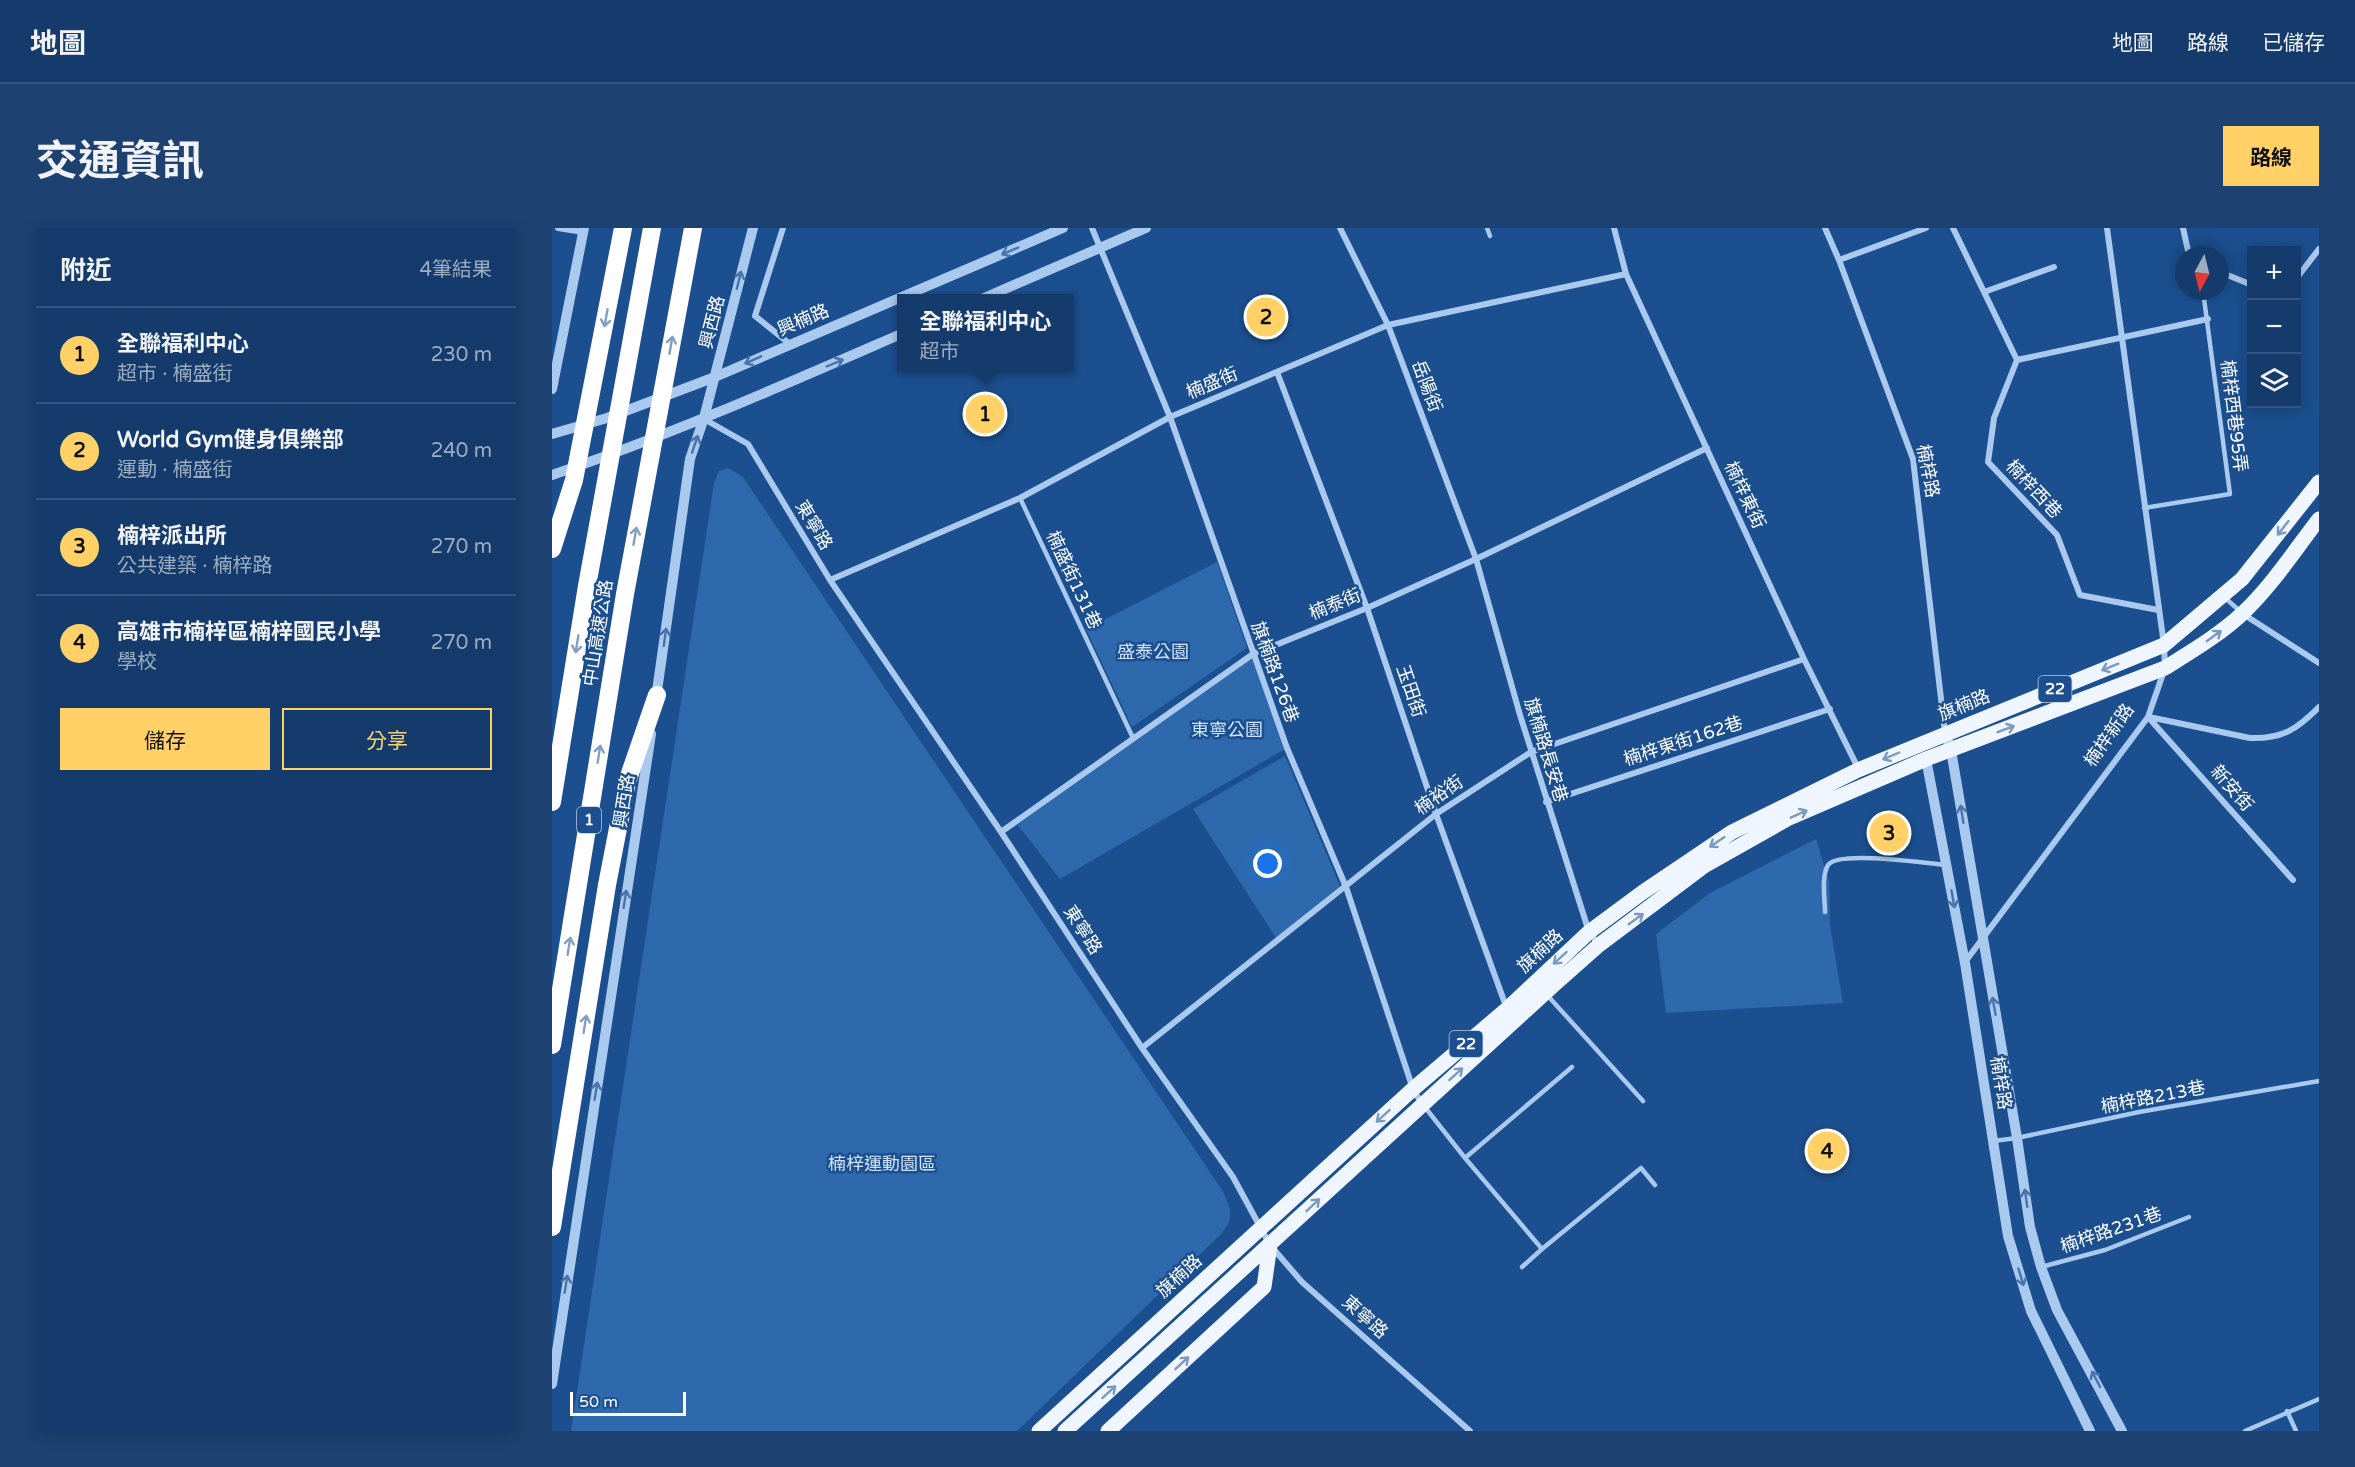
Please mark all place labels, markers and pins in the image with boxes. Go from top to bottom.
pin: 2 [1246,294,1286,340]
pin: 1 [966,392,1004,436]
pin: 3 [1870,810,1908,856]
pin: 4 [1808,1128,1846,1174]

